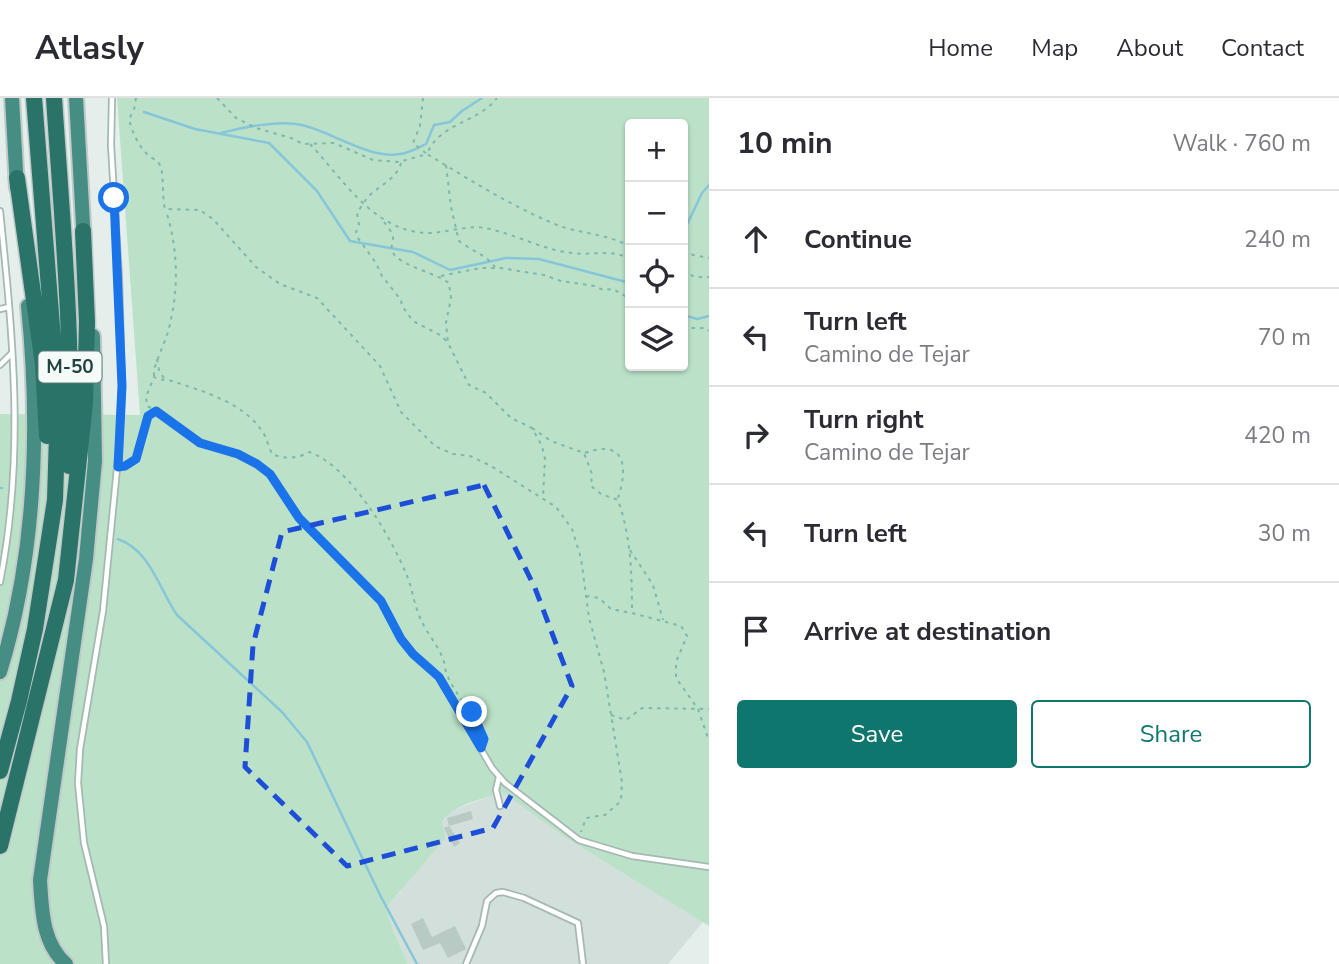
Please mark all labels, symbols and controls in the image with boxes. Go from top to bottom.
text: Atlasly [35,26,144,71]
text: Home [928,32,993,64]
text: Map [1031,32,1078,64]
text: About [1116,32,1183,64]
text: Contact [1221,32,1304,64]
map controls [625,119,688,371]
button: + [625,119,688,182]
text: 10 min [737,123,833,164]
text: Walk · 760 m [1172,128,1311,159]
route start [98,182,129,213]
button: − [625,182,688,245]
icon: ahead [737,220,775,258]
text: Continue [804,222,912,257]
text: 240 m [1244,224,1311,255]
button: locate [625,245,688,308]
text: Turn left [804,304,907,339]
button: layers [625,308,688,371]
icon: left [737,318,775,356]
text: 70 m [1258,322,1311,353]
text: Camino de Tejar [804,339,970,370]
road number: M-50 [38,352,102,382]
text: Turn right [804,402,923,437]
icon: right [737,416,775,454]
text: 420 m [1244,420,1311,451]
text: Camino de Tejar [804,437,970,468]
icon: left [737,514,775,552]
text: Turn left [804,516,907,551]
text: 30 m [1258,518,1311,549]
icon: arrive [737,612,775,650]
text: Arrive at destination [804,614,1051,649]
route end [456,696,487,727]
button: Save [737,700,1017,768]
button: Share [1031,700,1311,768]

